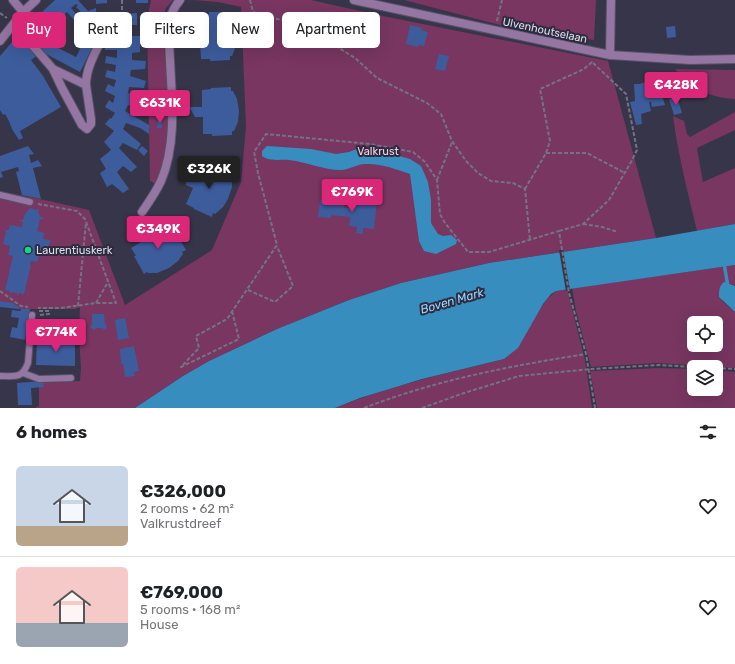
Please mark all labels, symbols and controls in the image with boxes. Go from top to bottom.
chip: Buy [12,12,66,48]
chip: Rent [74,12,132,48]
chip: Filters [140,12,209,48]
chip: New [217,12,274,48]
chip: Apartment [282,12,380,48]
street label: Ulvenhoutselaan [501,15,588,46]
pin: €428K [648,72,704,106]
text: €428K [654,77,698,92]
pin: €631K [132,90,188,124]
text: €631K [139,95,181,110]
park label: Valkrust [357,145,400,158]
pin: €326K [181,156,237,190]
text: €326K [187,161,231,176]
pin: €769K [324,179,380,213]
text: €769K [331,184,373,199]
pin: €349K [130,216,186,250]
text: €349K [136,221,180,236]
place label: Laurentiuskerk [36,244,113,257]
marker: Laurentiuskerk [23,245,33,255]
water label: Boven Mark [419,285,486,317]
map controls [687,316,723,396]
button: locate [687,316,723,352]
pin: €774K [28,319,84,353]
text: €774K [35,324,77,339]
button: layers [687,360,723,396]
icon: filters [697,421,719,443]
text: 6 homes [16,422,87,442]
text: €326,000 [140,481,226,501]
icon: home [48,482,96,530]
icon: heart [697,495,719,517]
text: 2 rooms · 62 m² [140,501,234,516]
text: Valkrustdreef [140,516,221,531]
text: €769,000 [140,582,223,602]
icon: home [48,583,96,631]
icon: heart [697,596,719,618]
text: 5 rooms · 168 m² [140,602,240,617]
text: House [140,617,178,632]

